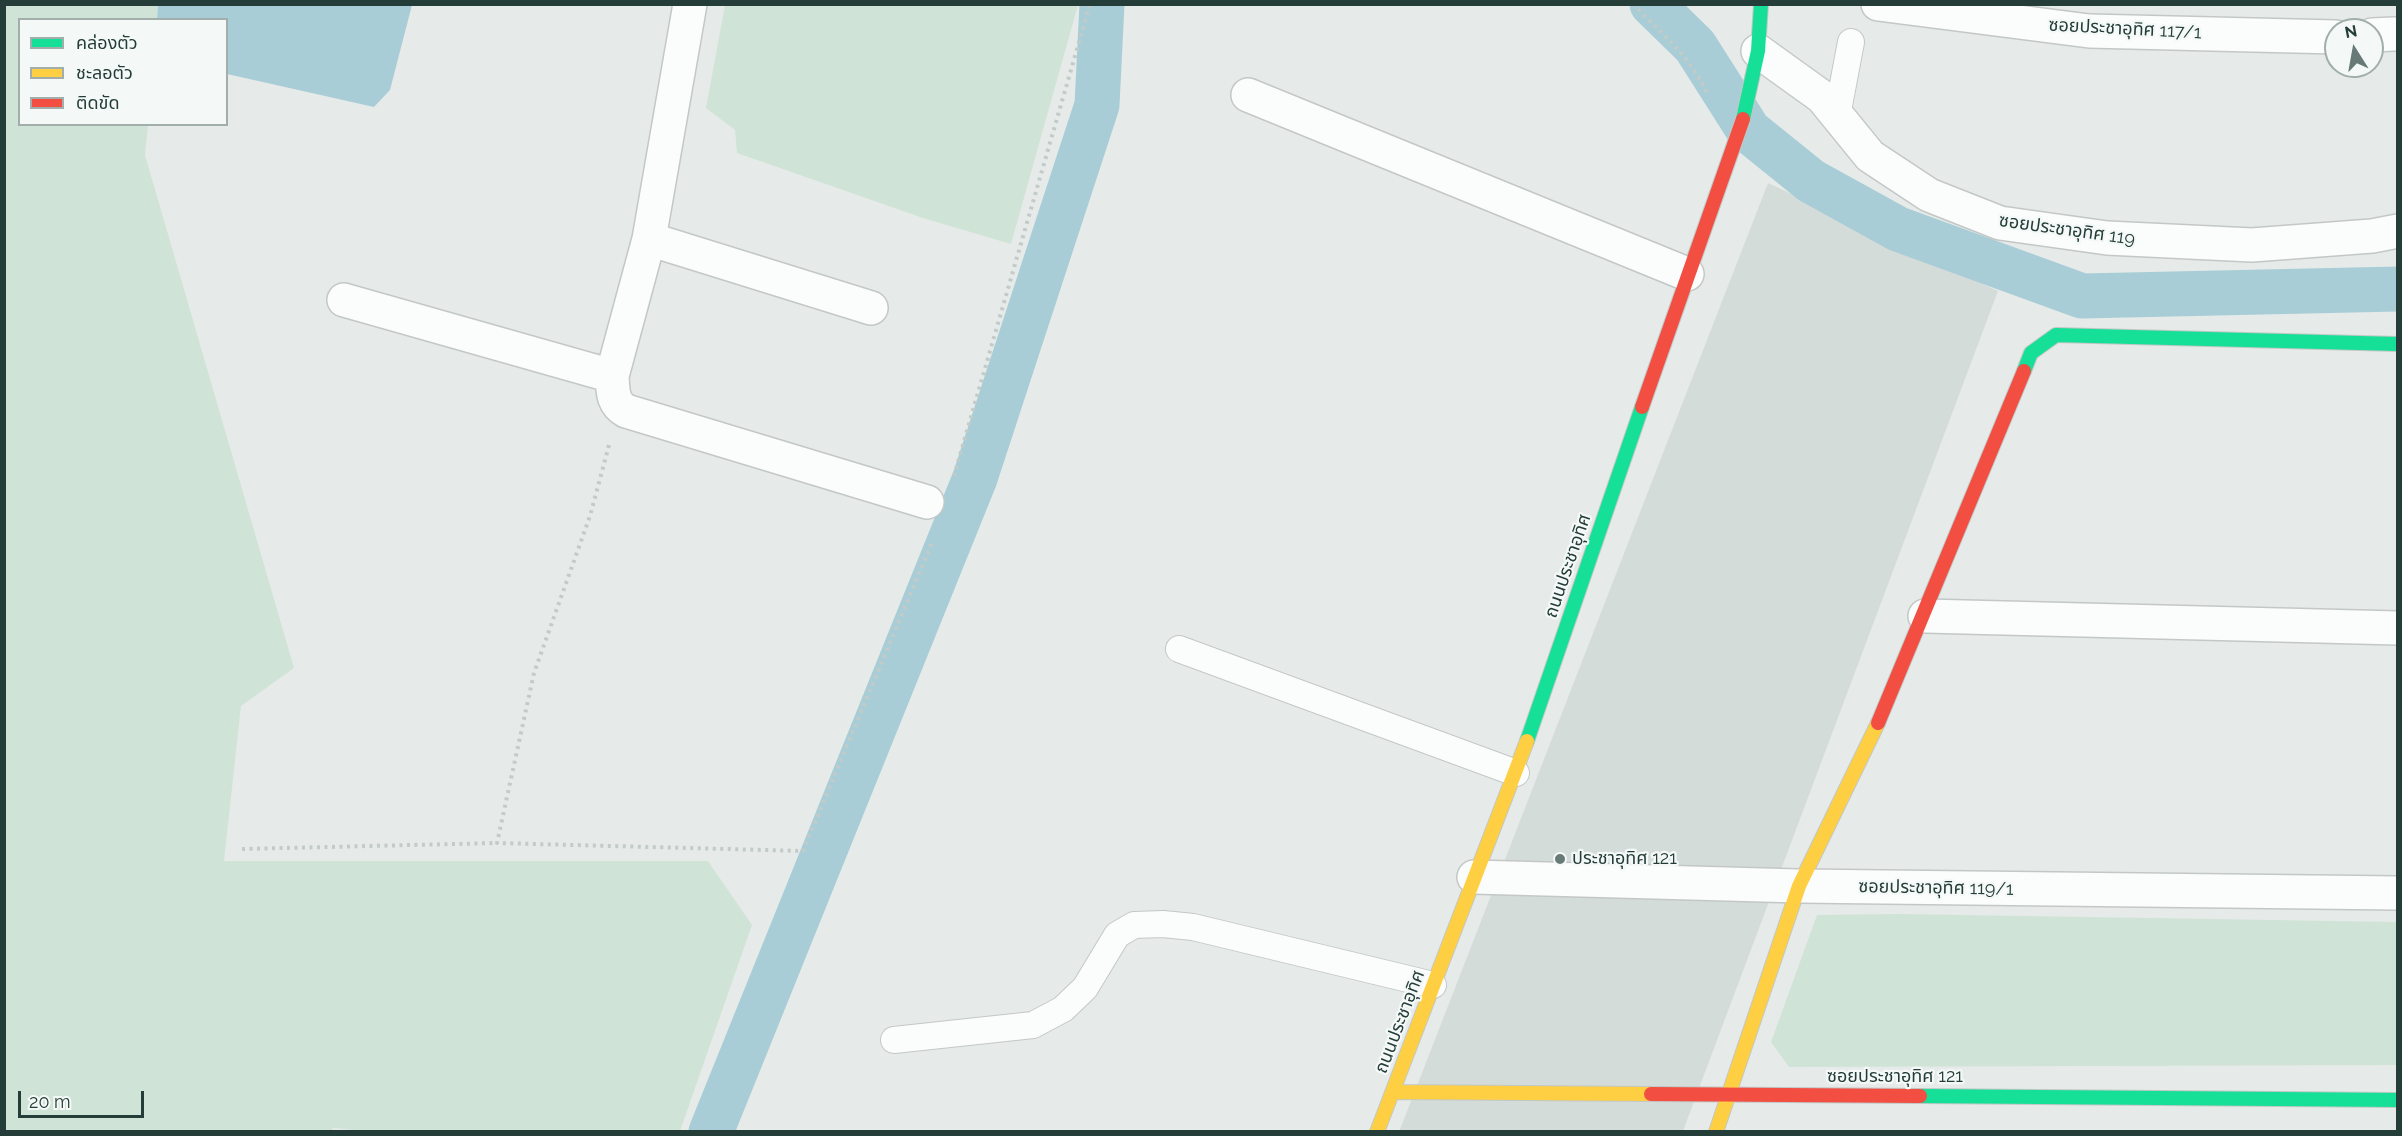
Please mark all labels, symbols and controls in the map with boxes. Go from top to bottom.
street label: ซอยประชาอุทิศ 117/1 [2048,14,2202,44]
legend [18,18,228,126]
north arrow [2324,18,2384,78]
text: N [2343,21,2359,42]
text: คล่องตัว [76,32,138,53]
text: ชะลอตัว [76,62,133,83]
text: ติดขัด [76,92,119,113]
street label: ซอยประชาอุทิศ 119 [1998,210,2136,250]
street label: ถนนประชาอุทิศ [1540,511,1596,621]
place label: ประชาอุทิศ 121 [1572,848,1677,870]
marker: ประชาอุทิศ 121 [1553,852,1567,866]
street label: ซอยประชาอุทิศ 119/1 [1858,876,2014,900]
street label: ถนนประชาอุทิศ [1370,967,1430,1077]
street label: ซอยประชาอุทิศ 121 [1827,1066,1963,1088]
scale bar [21,1079,147,1117]
text: 20 m [29,1091,71,1112]

